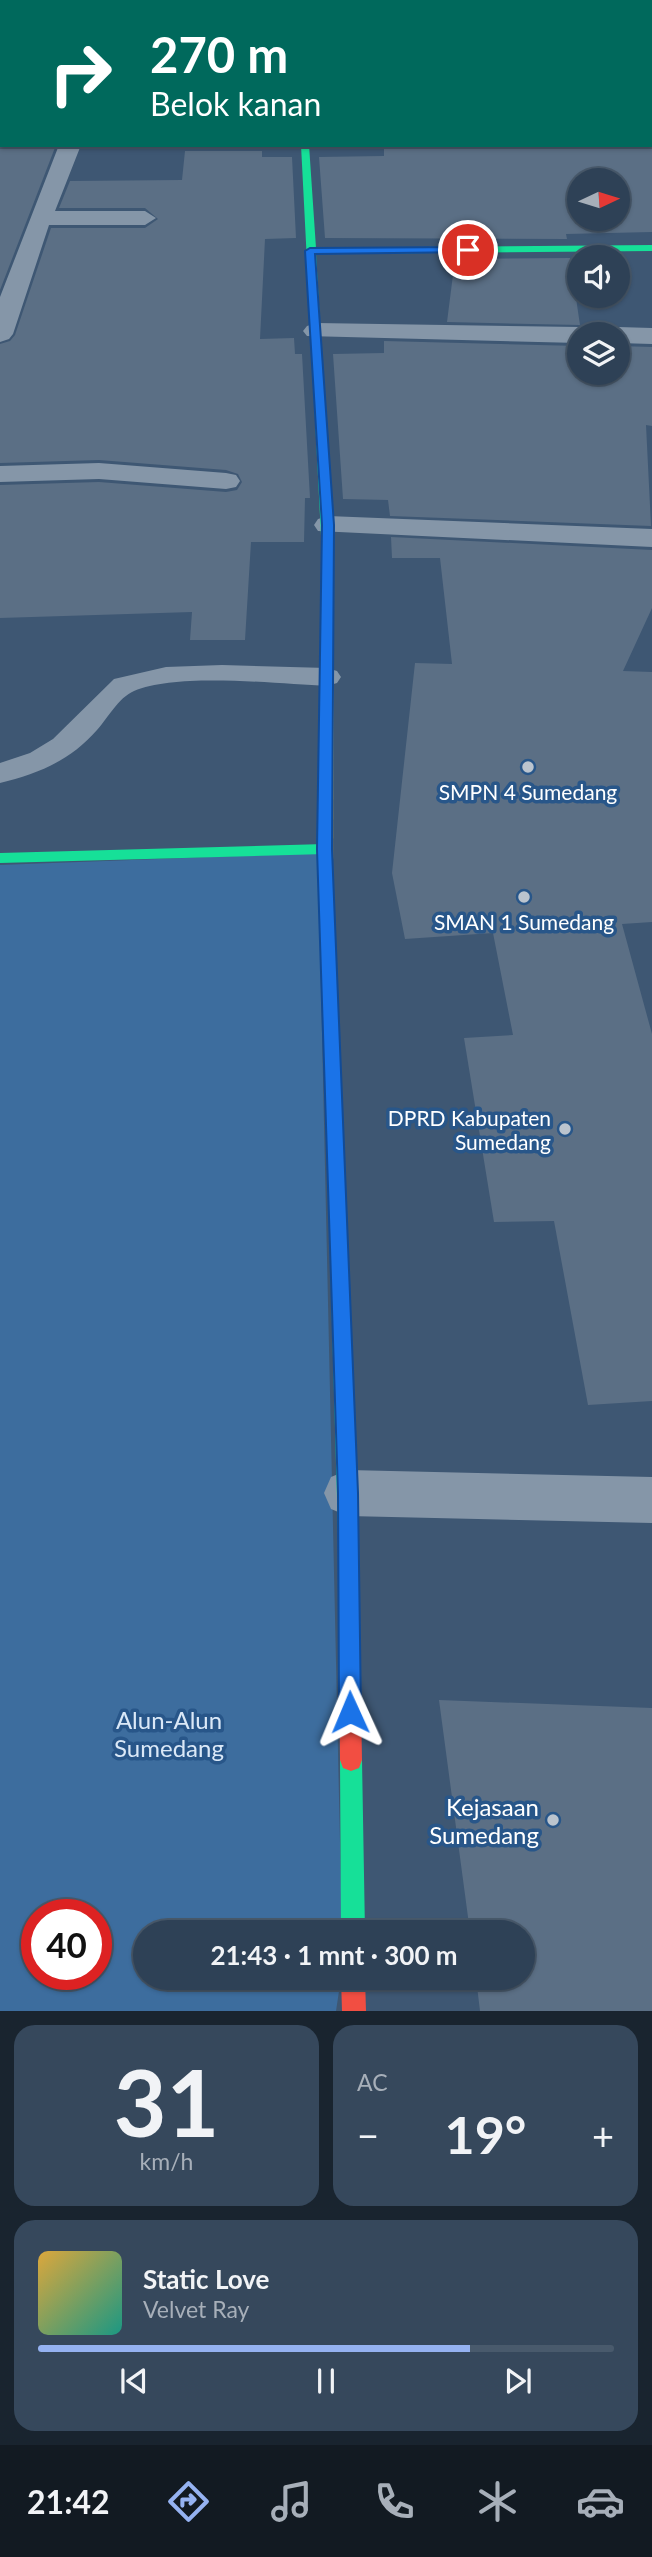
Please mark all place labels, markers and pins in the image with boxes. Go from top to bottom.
pin [438,220,498,280]
marker: SMPN 4 Sumedang [520,759,536,775]
place label: SMPN 4 Sumedang [439,779,617,804]
marker: SMAN 1 Sumedang [516,889,532,905]
place label: SMAN 1 Sumedang [434,909,614,934]
place label: DPRD Kabupaten Sumedang [388,1105,551,1154]
marker: DPRD Kabupaten Sumedang [557,1121,573,1137]
place label: Kejasaan Sumedang [429,1792,539,1849]
marker: Kejasaan Sumedang [545,1812,561,1828]

